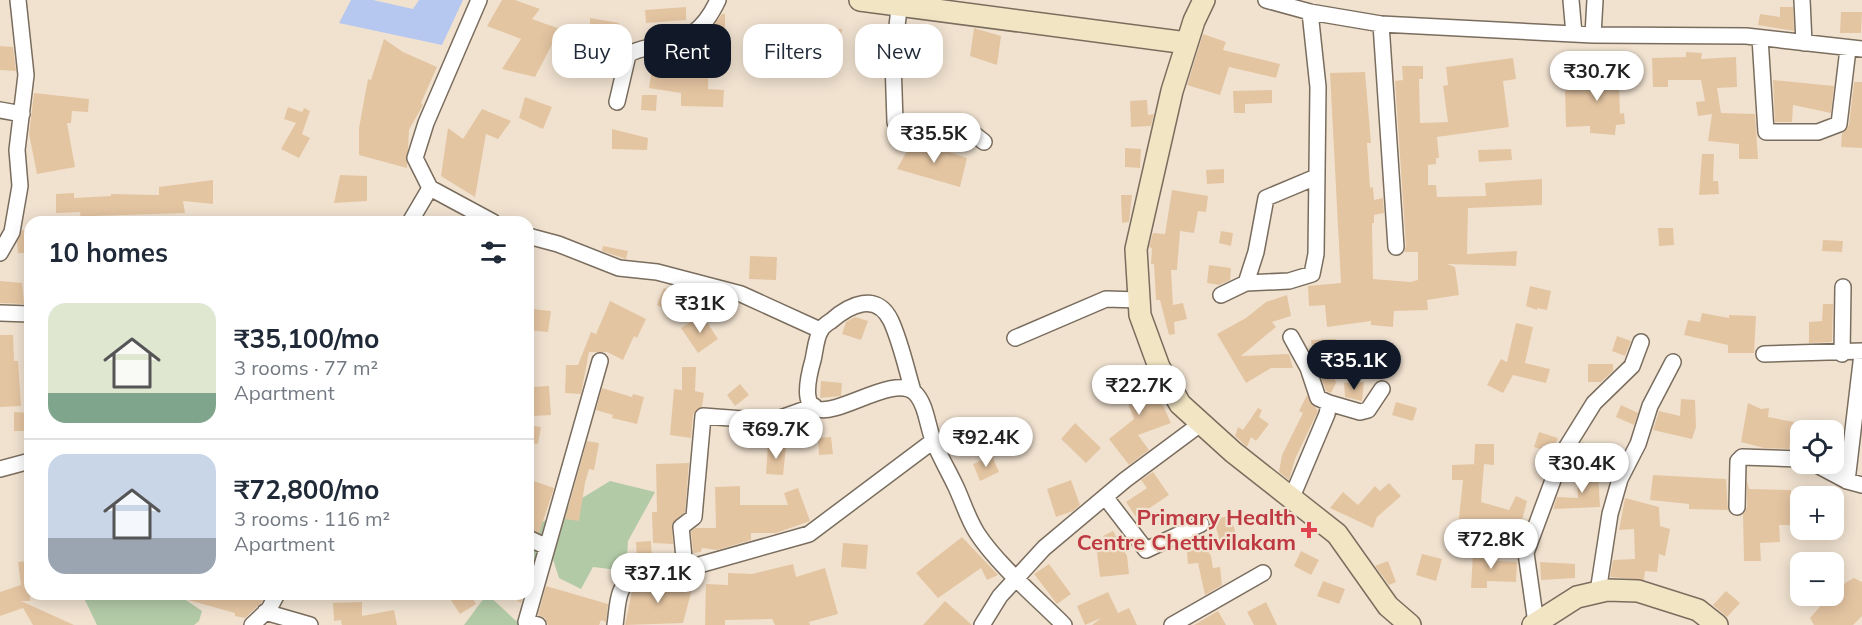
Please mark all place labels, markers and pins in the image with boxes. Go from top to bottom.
pin: ₹30.7K [1548,51,1646,102]
pin: ₹35.5K [885,113,983,164]
pin: ₹31K [664,283,736,334]
pin: ₹35.1K [1305,340,1403,391]
pin: ₹22.7K [1090,365,1188,416]
pin: ₹69.7K [727,409,825,460]
pin: ₹92.4K [937,417,1035,468]
pin: ₹30.4K [1533,443,1631,494]
place label: Primary Health Centre Chettivilakam [1077,503,1296,556]
pin: ₹72.8K [1442,519,1540,570]
marker: Primary Health Centre Chettivilakam [1300,521,1318,539]
pin: ₹37.1K [609,553,707,604]

